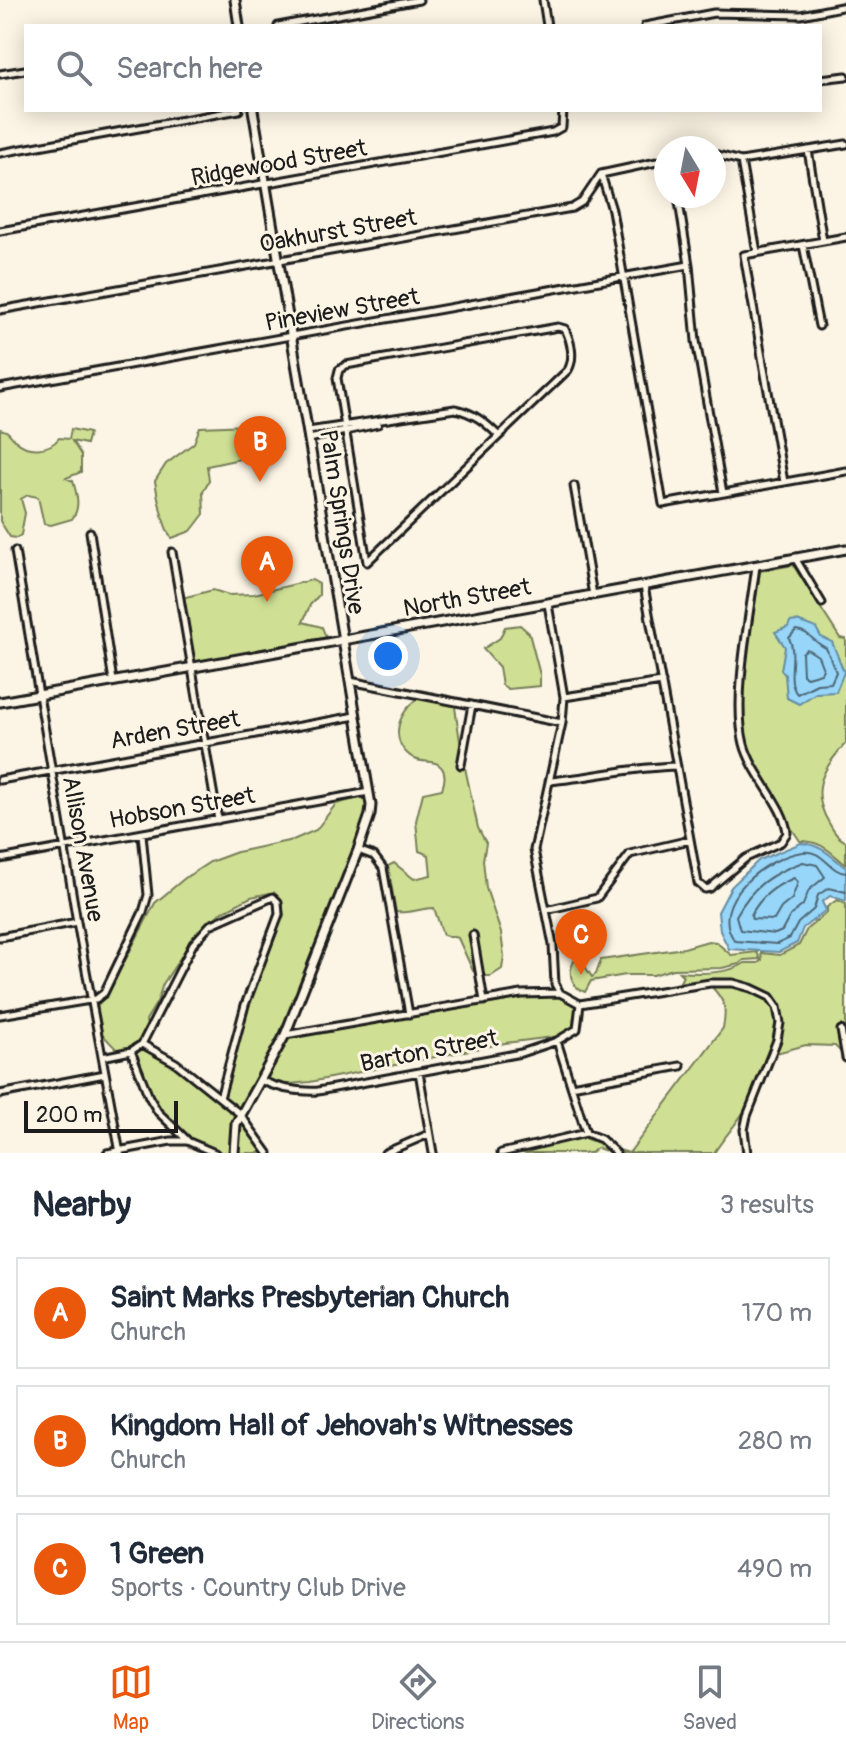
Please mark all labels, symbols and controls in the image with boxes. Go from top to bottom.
search box [24,24,822,112]
icon: search [52,46,96,90]
text: Search here [116,50,263,87]
street label: Ridgewood Street [189,133,369,193]
north arrow [654,136,726,208]
street label: Oakhurst Street [257,203,419,259]
street label: Pineview Street [263,282,422,338]
pin: B [234,416,286,482]
street label: Palm Springs Drive [313,428,371,616]
pin: A [241,536,293,602]
street label: North Street [401,572,533,623]
your location [368,636,408,676]
street label: Arden Street [108,704,242,756]
street label: Allison Avenue [56,774,110,924]
street label: Hobson Street [107,781,257,835]
pin: C [555,909,607,975]
street label: Barton Street [358,1023,501,1079]
scale bar [24,1097,178,1133]
text: 200 m [36,1101,103,1129]
text: Nearby [32,1184,131,1227]
text: 3 results [720,1189,814,1221]
text: Saint Marks Presbyterian Church [110,1279,509,1316]
text: A [52,1297,68,1329]
text: 170 m [742,1297,812,1329]
text: Church [110,1316,186,1348]
text: Kingdom Hall of Jehovah's Witnesses [110,1407,573,1444]
text: B [53,1425,67,1457]
text: 280 m [738,1425,812,1457]
text: Church [110,1444,186,1476]
text: 1 Green [110,1535,204,1572]
text: C [52,1553,68,1585]
text: 490 m [737,1553,812,1585]
text: Sports · Country Club Drive [110,1572,406,1604]
tab: Map [109,1660,153,1736]
tab: Directions [371,1660,464,1736]
tab: Saved [682,1660,737,1736]

